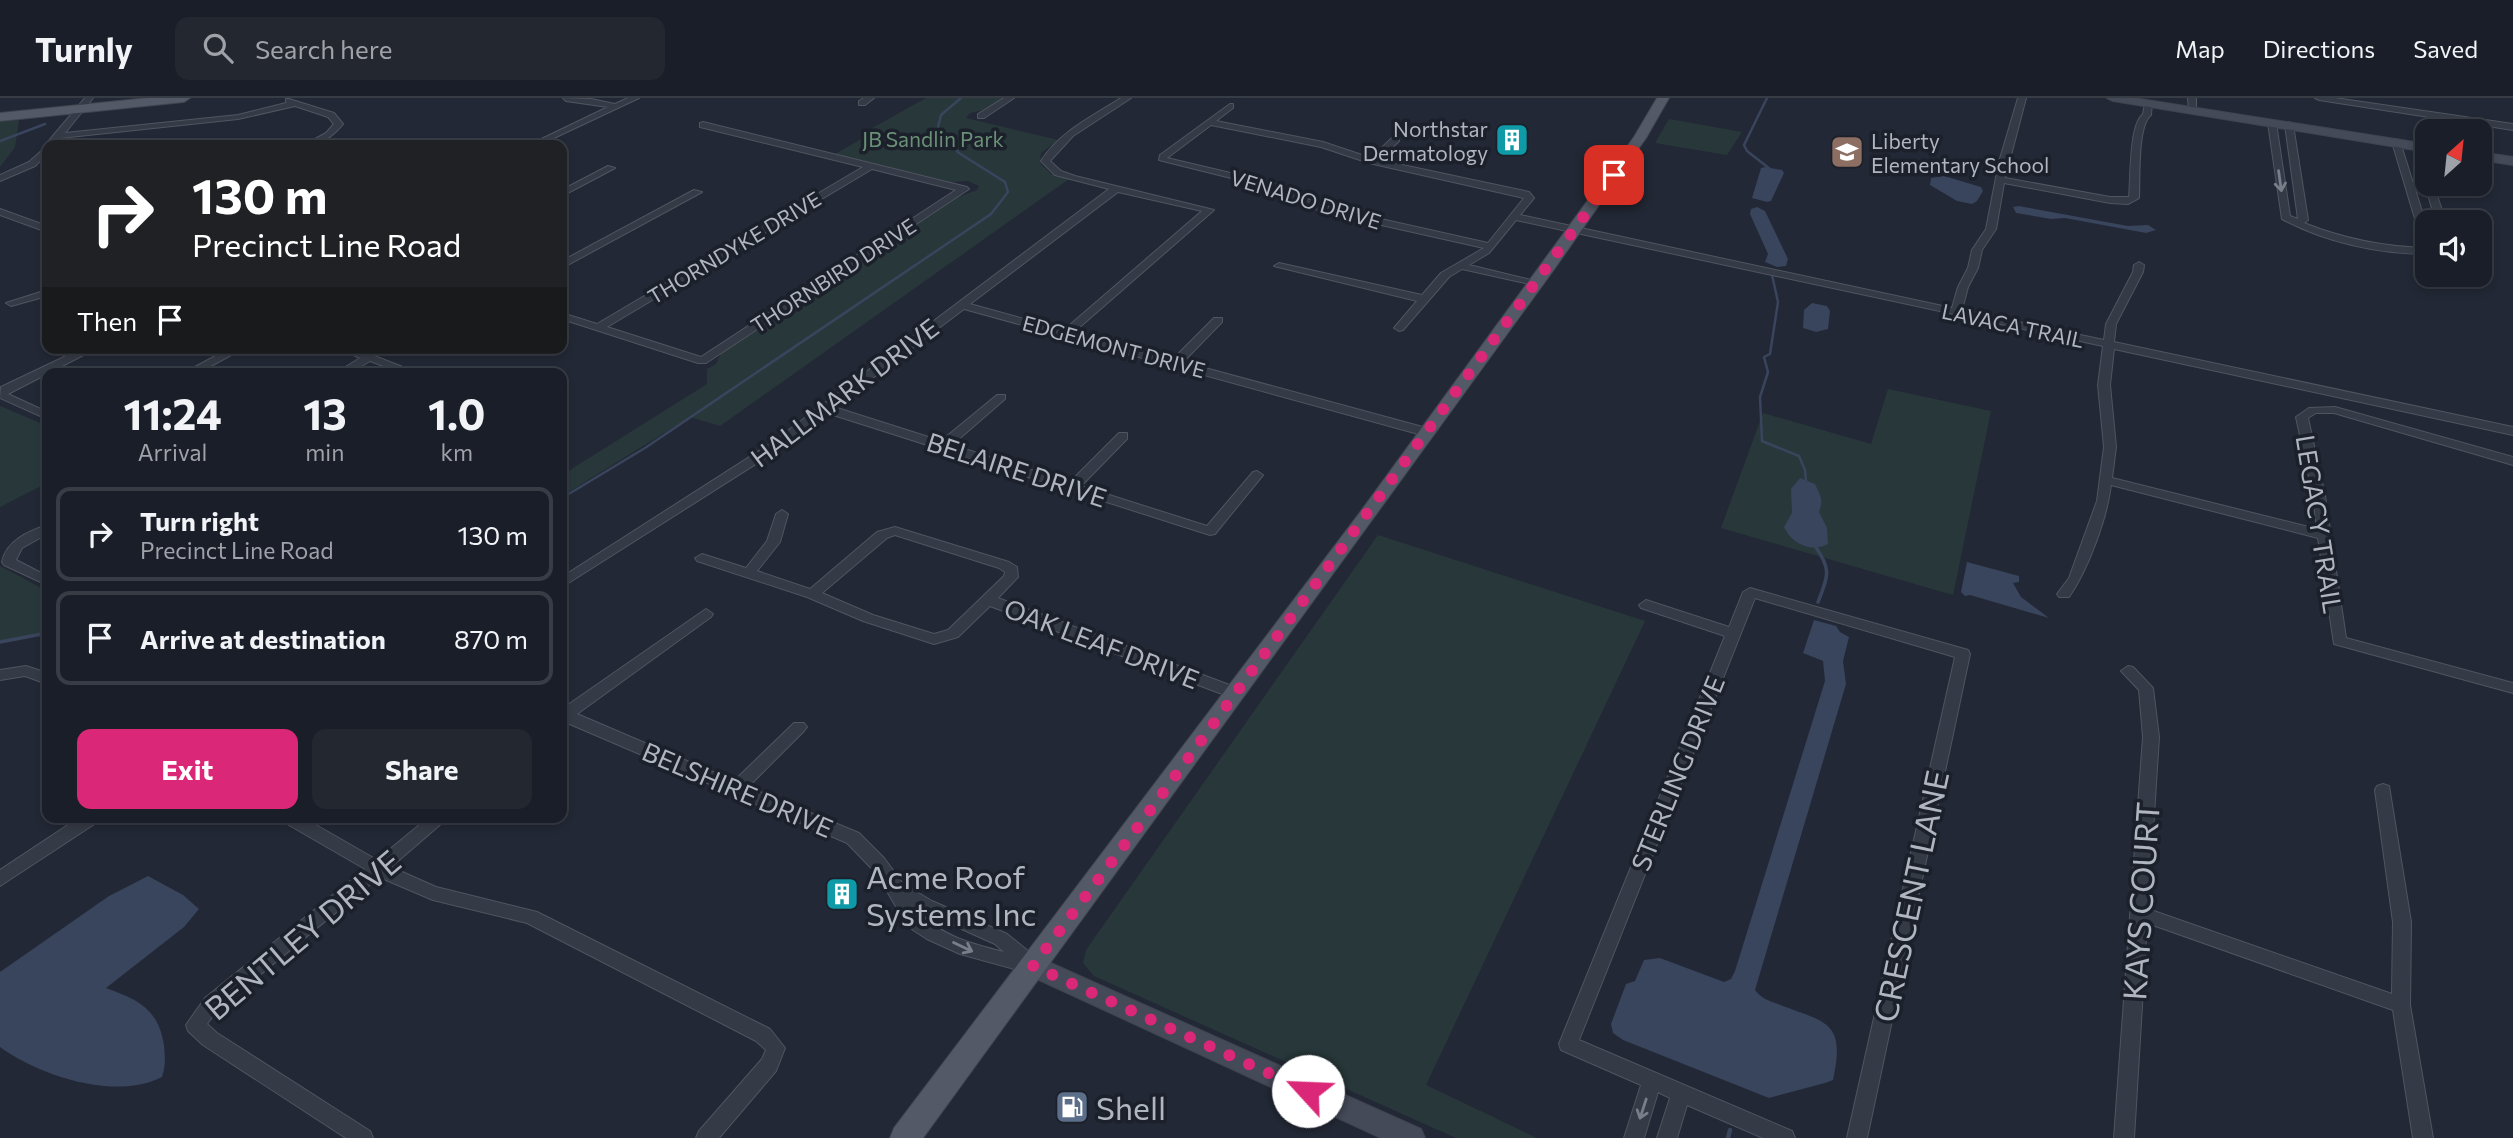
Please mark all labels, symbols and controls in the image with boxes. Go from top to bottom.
search box [175,17,665,80]
text: Turnly [35,28,133,69]
icon: search [199,29,237,67]
text: Search here [255,33,392,64]
text: Map [2175,34,2225,63]
text: Directions [2263,34,2375,63]
text: Saved [2413,34,2478,63]
place label: Northstar Dermatology [1363,116,1488,165]
north arrow [2415,119,2492,196]
map controls [2415,119,2492,287]
building icon: Northstar Dermatology [1493,121,1531,159]
park label: JB Sandlin Park [862,126,1004,151]
place label: Liberty Elementary School [1871,128,2049,177]
school or university icon: Liberty Elementary School [1828,133,1866,171]
pin [1584,145,1644,205]
icon: arrive [1595,156,1633,194]
text: 130 m [192,164,327,224]
street label: VENADO DRIVE [1228,164,1384,234]
icon: right [77,168,168,259]
one-way arrow [2274,169,2287,192]
street label: THORNDYKE DRIVE [643,185,825,309]
button: sound [2415,210,2492,287]
street label: THORNBIRD DRIVE [746,212,920,338]
text: Precinct Line Road [192,224,461,264]
street label: LAVACA TRAIL [1940,298,2086,352]
icon: arrive [151,301,189,339]
text: Then [77,305,137,336]
street label: EDGEMONT DRIVE [1020,310,1208,382]
street label: HALLMARK DRIVE [744,311,944,473]
text: 11:24 [123,387,222,439]
text: 13 [303,387,347,439]
text: 1.0 [428,387,486,439]
street label: BELAIRE DRIVE [923,425,1111,513]
street label: LEGACY TRAIL [2291,432,2349,616]
text: Arrival [138,438,207,466]
text: min [305,438,344,466]
text: km [441,438,473,466]
text: Turn right [140,505,259,536]
icon: right [81,515,119,553]
text: 130 m [457,519,528,550]
text: Precinct Line Road [140,536,334,564]
street label: OAK LEAF DRIVE [1000,592,1204,694]
icon: arrive [81,619,119,657]
text: Arrive at destination [140,623,386,654]
text: 870 m [454,623,528,654]
street label: STERLING DRIVE [1624,671,1730,875]
button: Exit [77,729,298,809]
button: Share [312,729,532,809]
street label: BELSHIRE DRIVE [638,735,838,843]
street label: CRESCENT LANE [1864,766,1956,1026]
street label: KAYS COURT [2113,801,2167,1001]
street label: BENTLEY DRIVE [196,840,408,1028]
place label: Acme Roof Systems Inc [866,856,1036,933]
building icon: Acme Roof Systems Inc [823,875,861,913]
one-way arrow [952,941,973,954]
position arrow [1271,1054,1345,1128]
place label: Shell [1096,1087,1166,1127]
fuel station icon: Shell [1053,1088,1091,1126]
one-way arrow [1636,1098,1648,1120]

